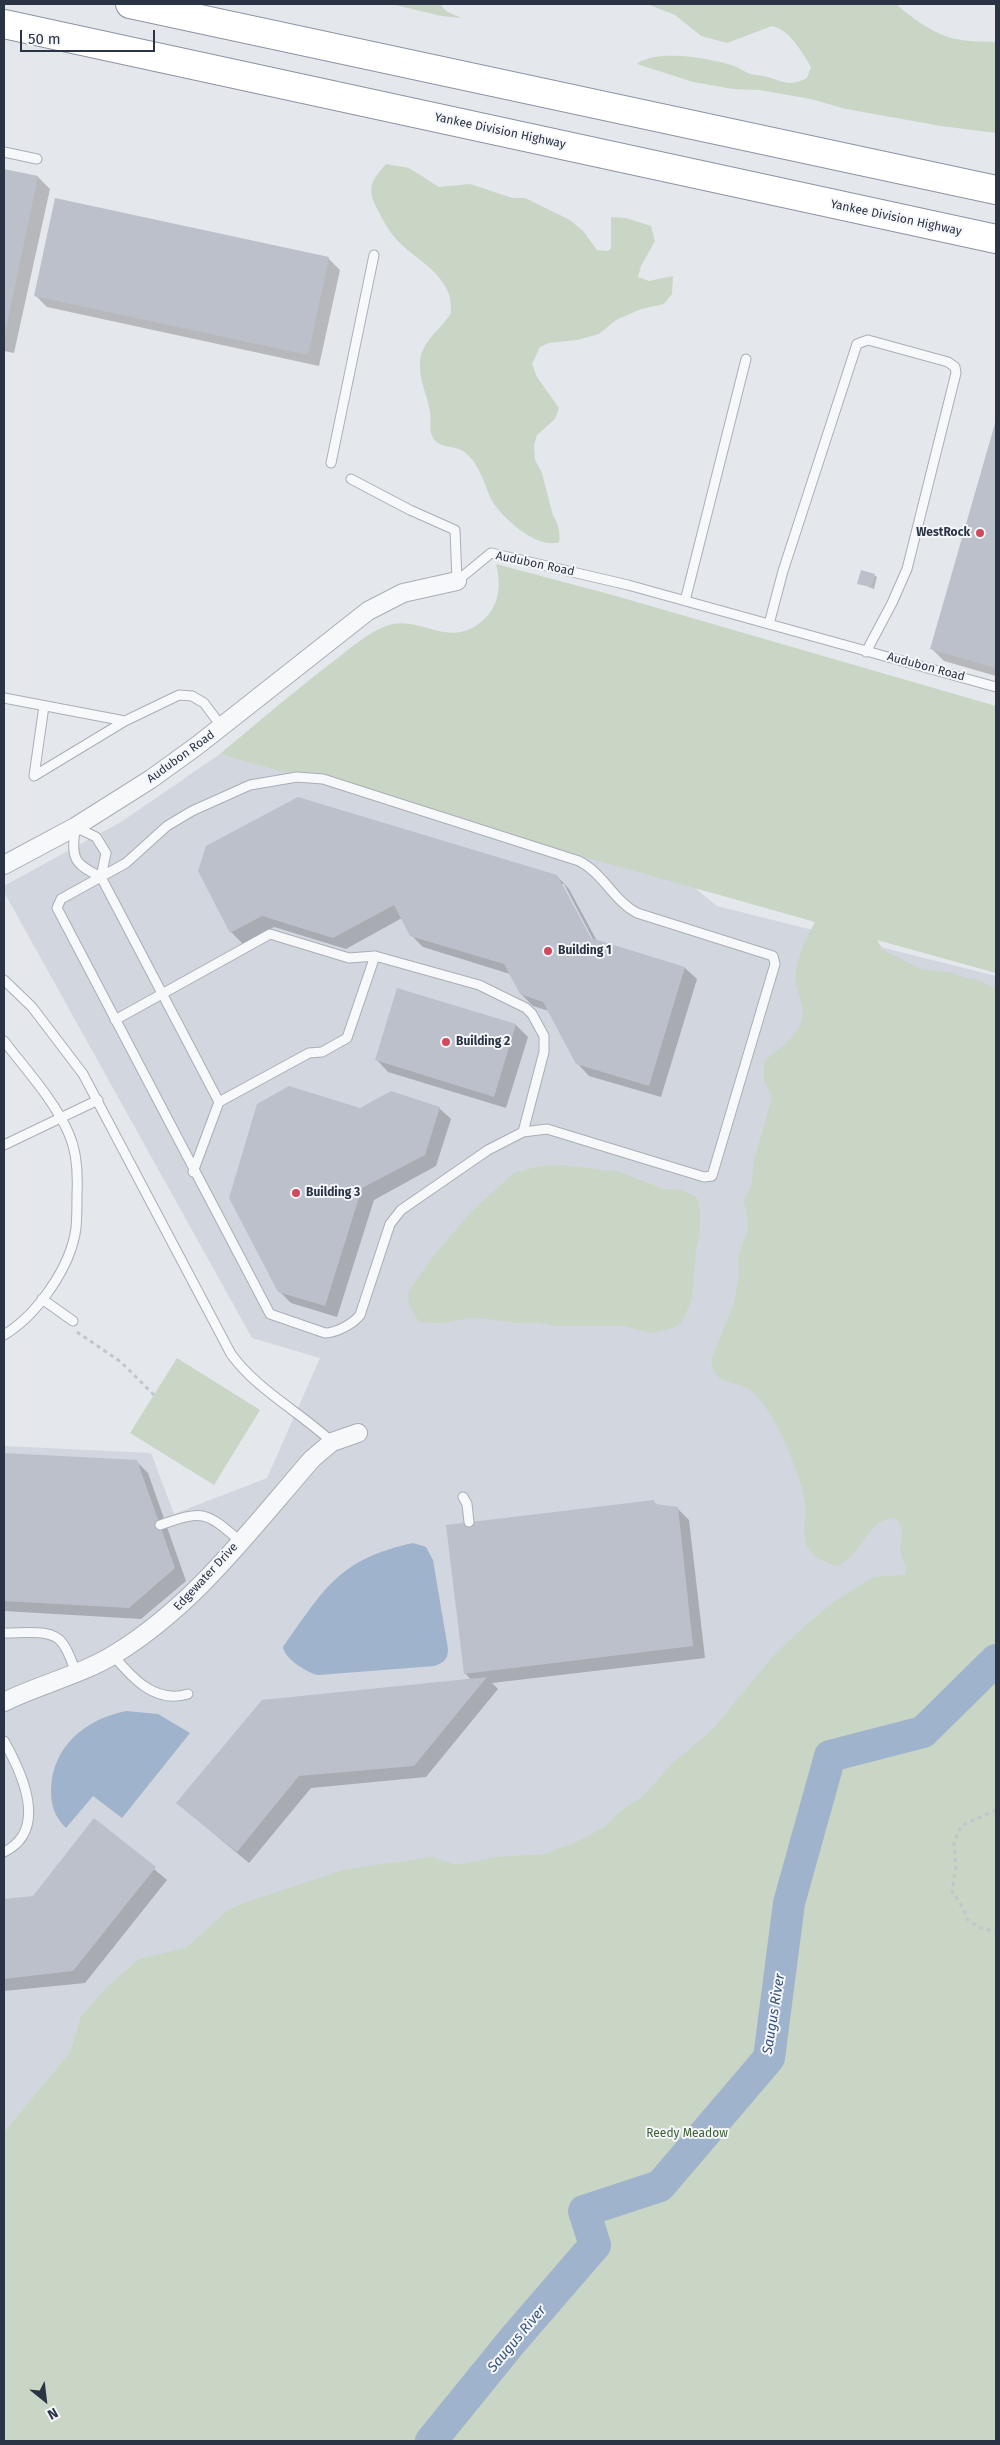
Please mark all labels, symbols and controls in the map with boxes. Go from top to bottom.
scale bar [22,20,158,52]
text: 50 m [28,30,61,48]
street label: Yankee Division Highway [433,110,567,152]
street label: Yankee Division Highway [829,197,963,239]
place label: WestRock [916,526,970,540]
marker: WestRock [974,527,986,539]
street label: Audubon Road [494,549,576,579]
street label: Audubon Road [885,650,967,684]
street label: Audubon Road [144,728,218,786]
place label: Building 1 [558,944,612,958]
marker: Building 1 [542,945,554,957]
place label: Building 2 [456,1035,510,1049]
marker: Building 2 [440,1036,452,1048]
place label: Building 3 [306,1186,360,1200]
marker: Building 3 [290,1187,302,1199]
street label: Edgewater Drive [171,1540,241,1614]
water label: Saugus River [759,1972,789,2056]
park label: Reedy Meadow [646,2127,728,2141]
water label: Saugus River [484,2302,550,2376]
north arrow [20,2375,70,2425]
text: N [44,2404,61,2423]

